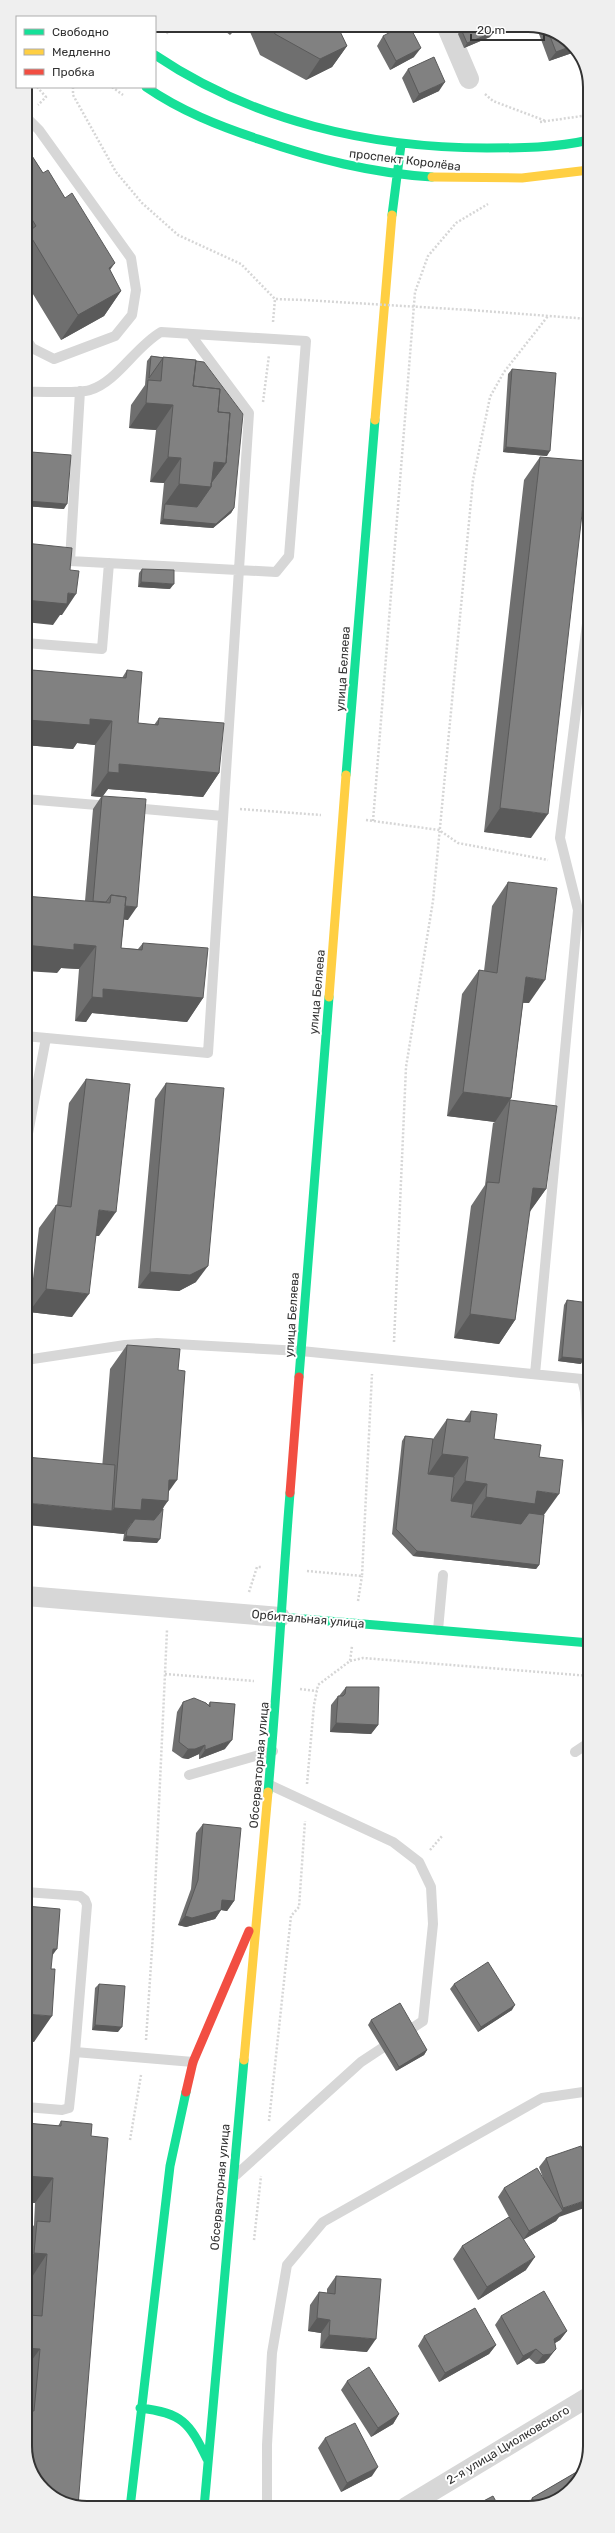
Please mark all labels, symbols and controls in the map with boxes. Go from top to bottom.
legend [16,16,156,88]
scale bar [471,16,544,42]
text: 20 m [477,23,505,37]
text: Свободно [52,25,109,39]
text: Медленно [52,45,111,59]
text: Пробка [52,65,95,79]
street label: проспект Королёва [348,146,462,174]
street label: улица Беляева [333,626,353,712]
street label: улица Беляева [306,949,328,1035]
street label: улица Беляева [282,1272,302,1358]
street label: Орбитальная улица [251,1607,365,1631]
street label: Обсерваторная улица [246,1701,272,1829]
street label: Обсерваторная улица [207,2123,233,2251]
street label: 2-я улица Циолковского [444,2403,572,2487]

